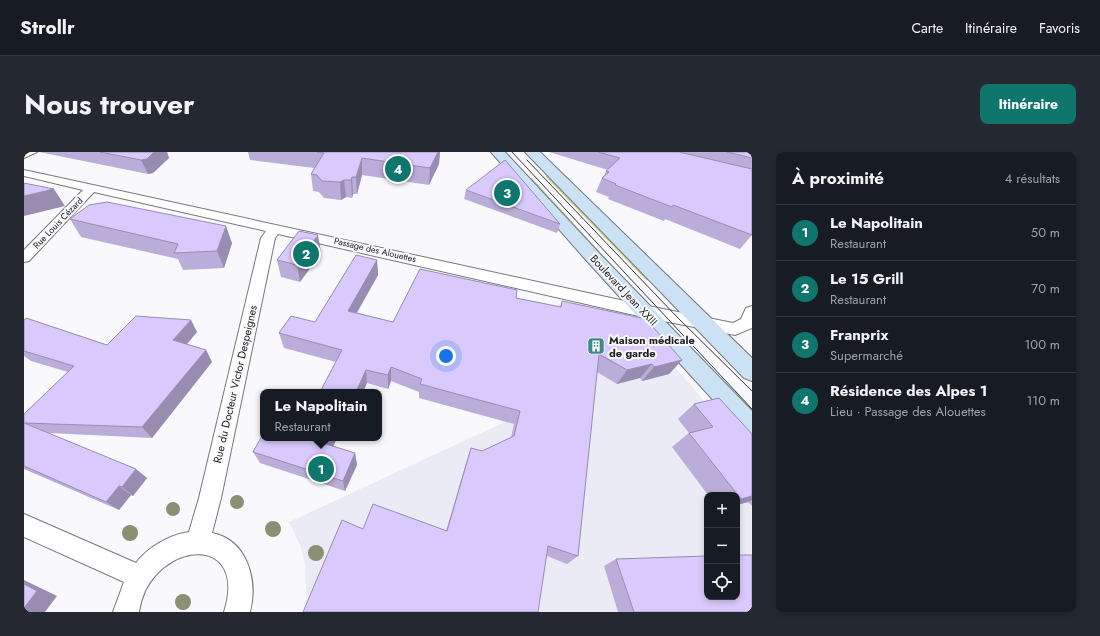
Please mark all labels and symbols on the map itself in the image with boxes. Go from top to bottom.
pin: 4 [385,154,411,184]
pin: 3 [494,178,520,208]
street label: Rue Louis Cézard [30,194,86,251]
street label: Passage des Alouettes [333,234,418,265]
pin: 2 [293,239,319,269]
street label: Boulevard Jean XXIII [587,251,661,329]
street label: Rue du Docteur Victor Despeignes [209,303,261,465]
place label: Maison médicale de garde [609,332,695,361]
building icon: Maison médicale de garde [586,336,606,356]
your location [436,346,456,366]
pin: 1 [308,454,334,484]

